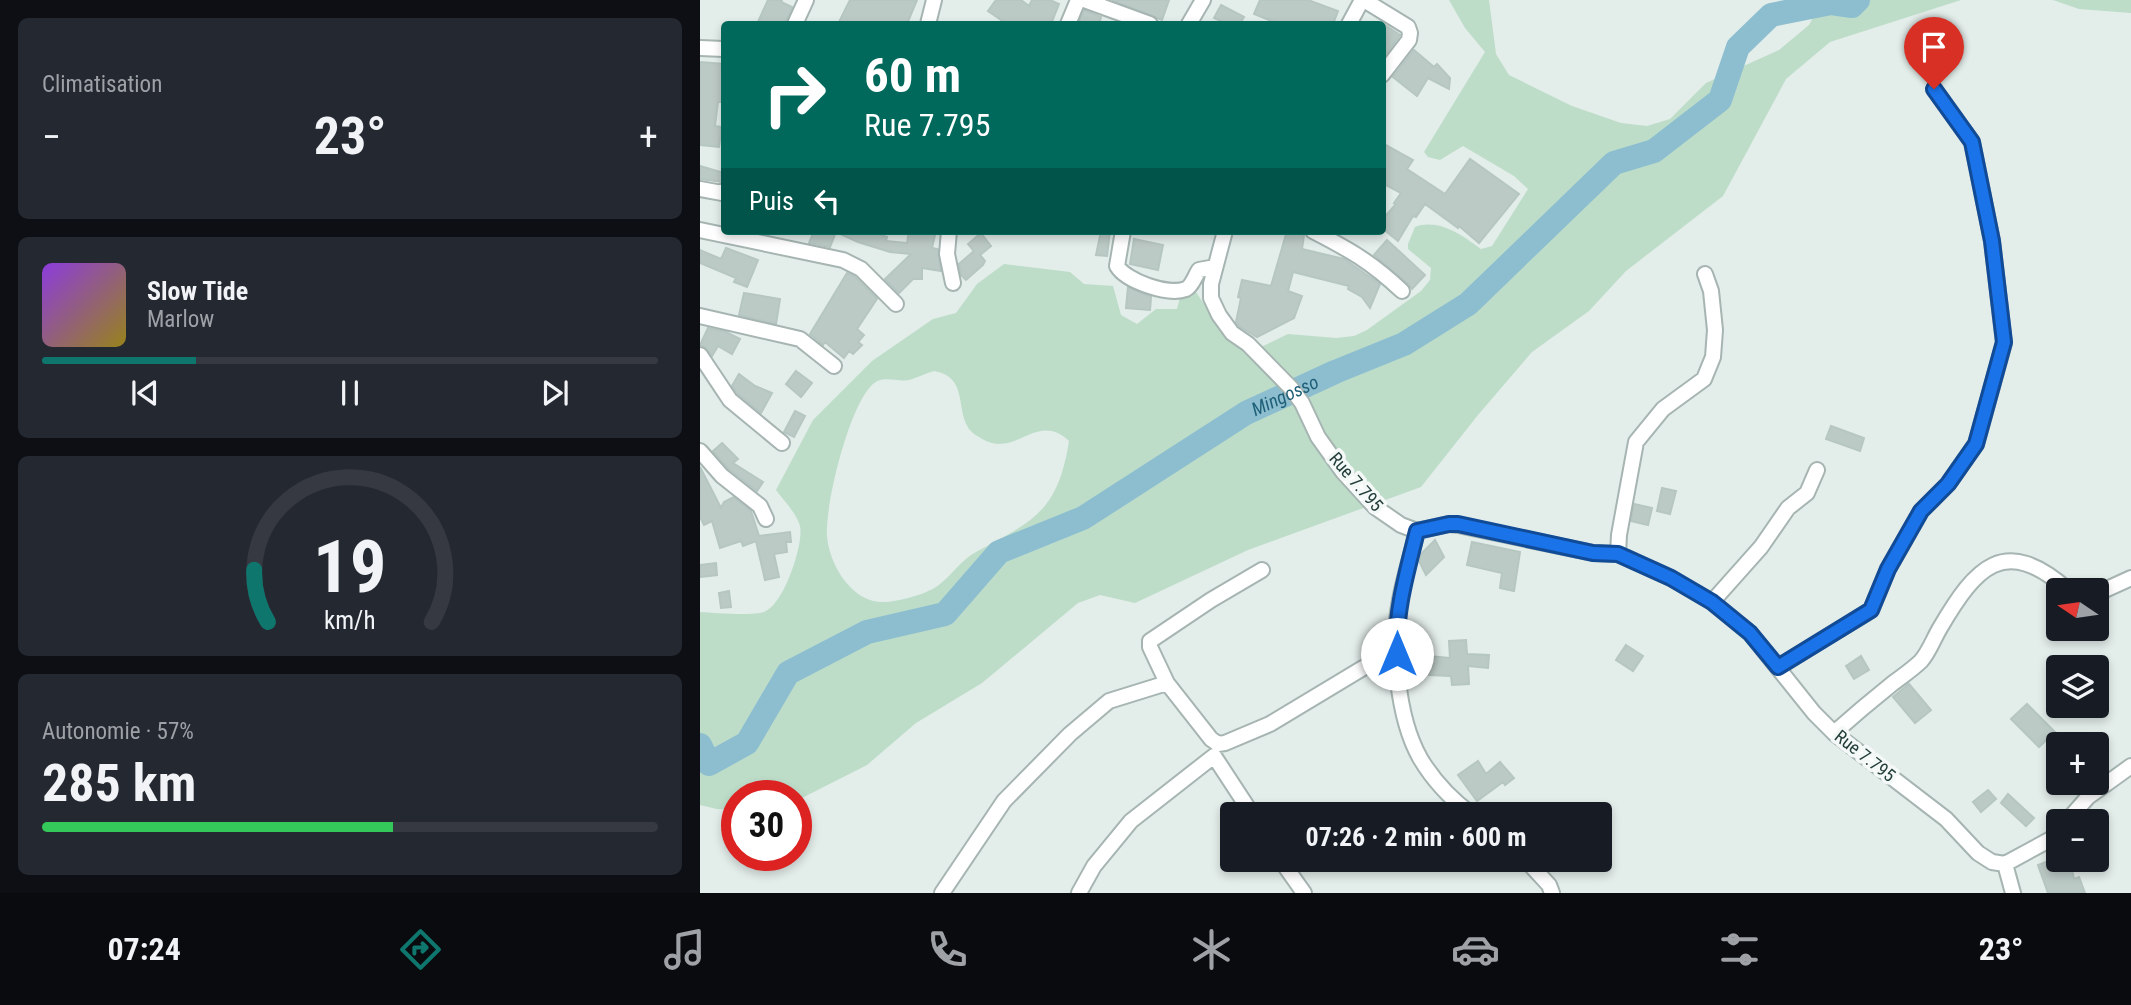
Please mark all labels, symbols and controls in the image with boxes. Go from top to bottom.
pin [1904,17,1964,89]
icon: arrive [1915,28,1953,66]
text: 60 m [864,47,961,104]
icon: right [749,49,840,140]
text: Climatisation [42,71,162,98]
text: 23° [314,106,386,167]
text: Rue 7.795 [864,106,990,144]
text: − [42,115,61,159]
text: + [639,115,658,159]
icon: left [808,182,846,220]
text: Puis [749,186,794,216]
text: Slow Tide [147,276,248,306]
text: Marlow [147,306,214,333]
water label: Mingosso [1248,370,1322,421]
icon: previous [126,374,164,412]
icon: pause [331,374,369,412]
icon: next [536,374,574,412]
street label: Rue 7.795 [1325,448,1388,515]
text: 19 [313,524,387,610]
north arrow [2046,578,2109,640]
map controls [2046,578,2109,872]
text: km/h [324,606,376,635]
position arrow [1360,617,1434,691]
button: layers [2046,655,2109,718]
text: Autonomie · 57% [42,718,194,745]
street label: Rue 7.795 [1831,725,1900,786]
button: + [2046,732,2109,795]
text: 285 km [42,753,196,814]
speed limit sign: 30 [721,780,812,871]
button: − [2046,809,2109,872]
text: 07:26 · 2 min · 600 m [1306,822,1526,852]
icon: directions [396,925,445,974]
icon: music [660,925,709,974]
icon: phone [923,925,972,974]
icon: climate [1187,925,1236,974]
icon: car [1451,925,1500,974]
icon: filters [1715,925,1764,974]
text: 07:24 [107,930,181,968]
text: 23° [1979,930,2024,968]

